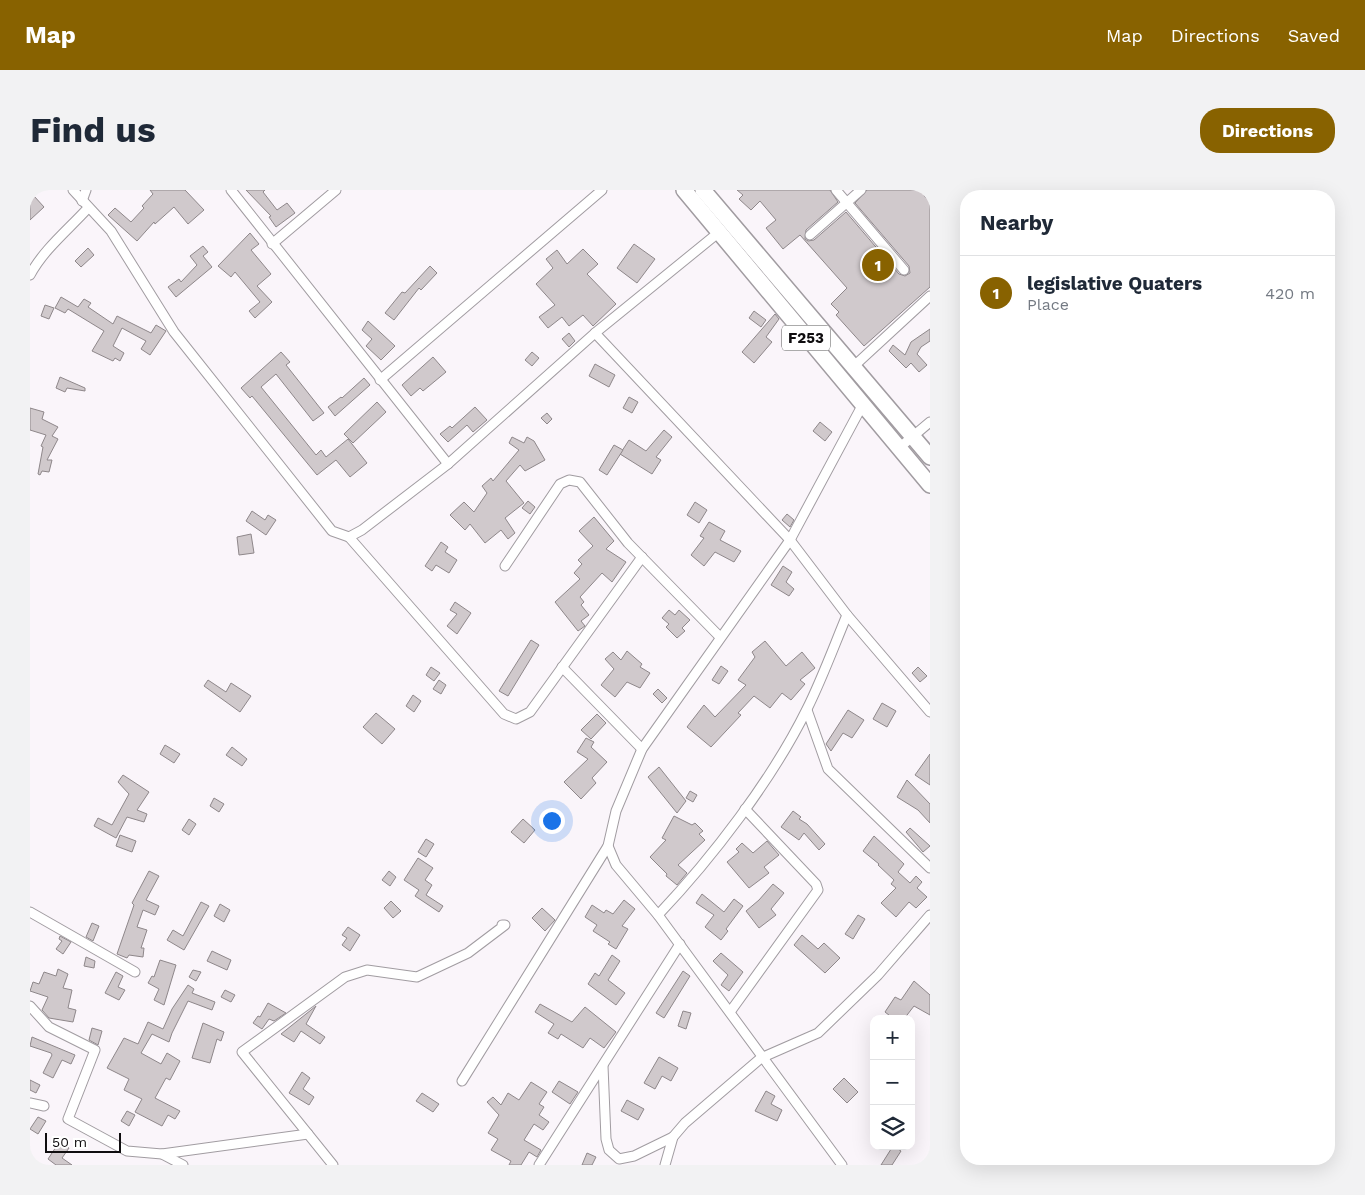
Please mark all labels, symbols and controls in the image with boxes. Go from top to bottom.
text: Map [25,21,76,49]
text: Map [1106,25,1143,46]
text: Directions [1171,25,1260,46]
text: Saved [1288,25,1340,46]
button: Directions [1200,108,1335,153]
text: Find us [30,109,156,151]
text: Nearby [980,210,1053,235]
pin: 1 [862,246,894,284]
text: legislative Quaters [1027,272,1202,295]
text: 1 [993,284,999,303]
text: 420 m [1265,284,1315,303]
text: Place [1027,295,1069,314]
road number: F253 [782,326,830,350]
your location [539,808,565,834]
map controls [870,1015,915,1150]
button: + [870,1015,915,1060]
button: − [870,1060,915,1105]
button: layers [870,1105,915,1150]
scale bar [45,1130,121,1153]
text: 50 m [52,1134,87,1150]

